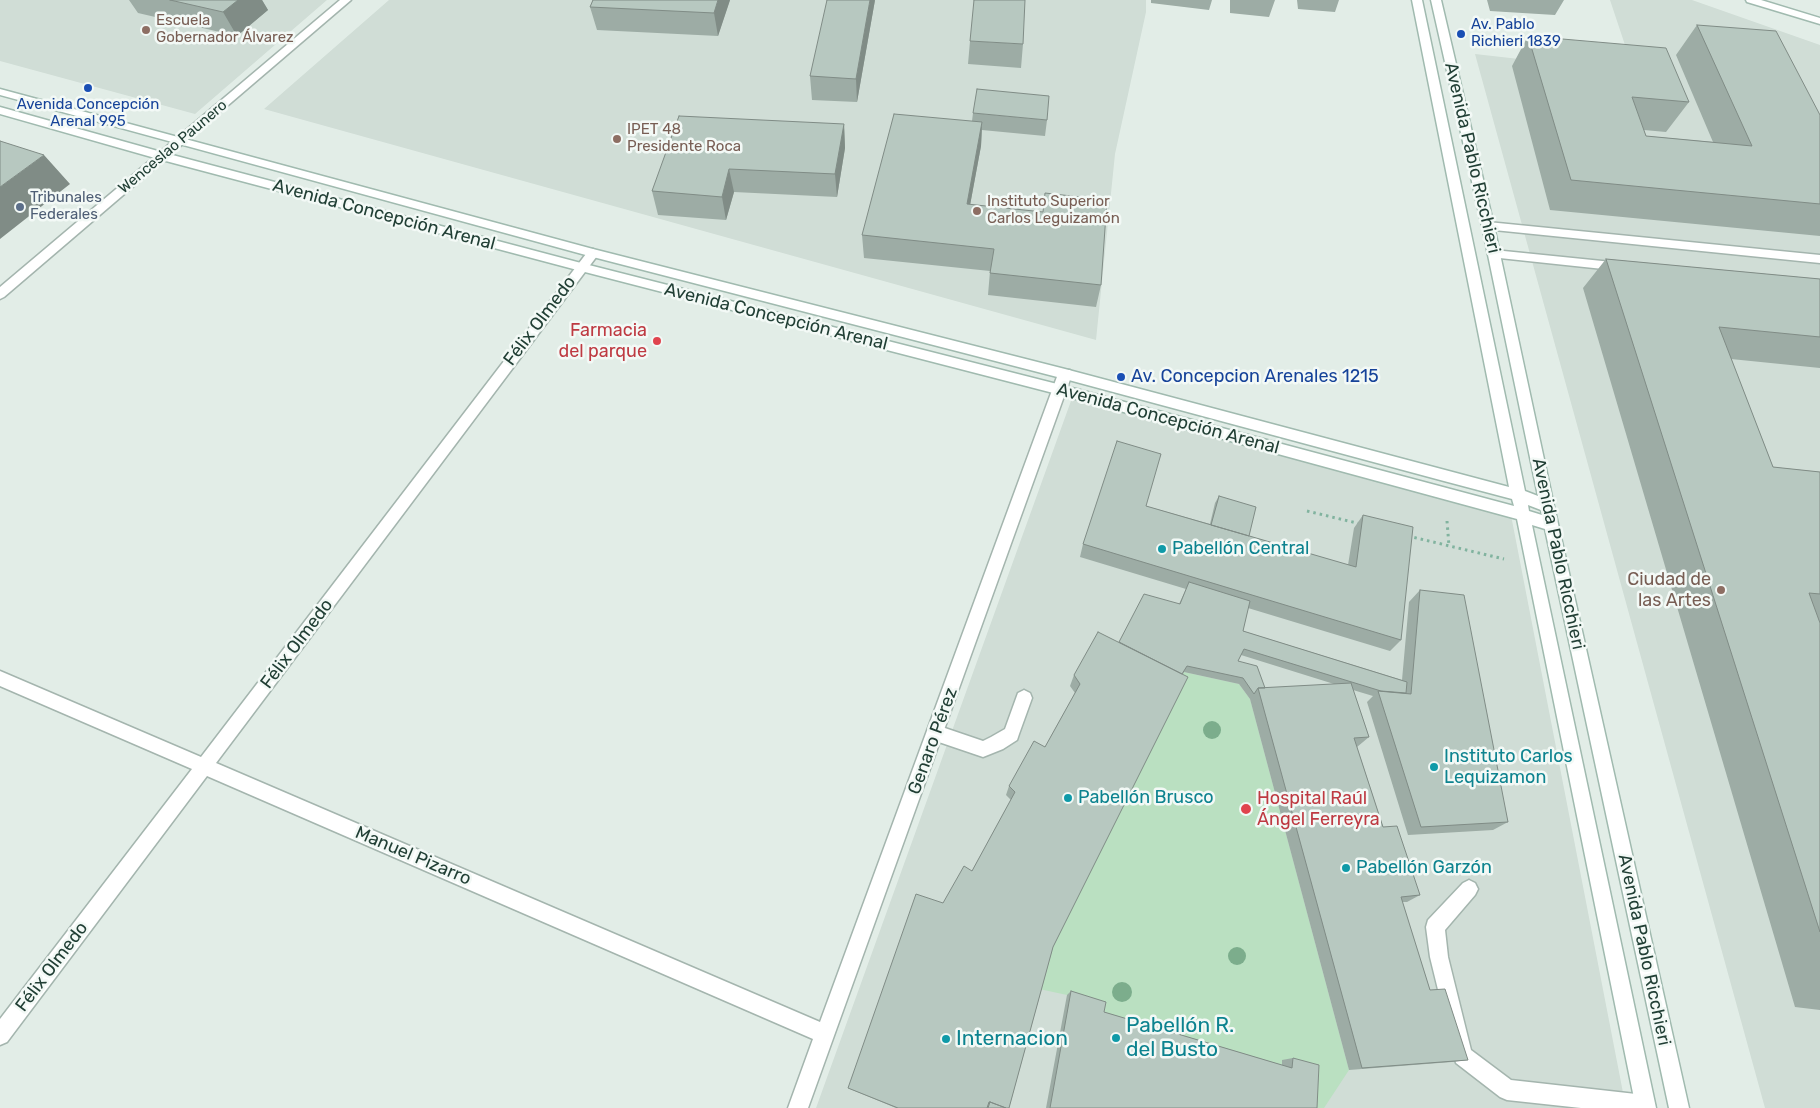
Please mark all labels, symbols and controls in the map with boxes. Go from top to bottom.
place label: Escuela Gobernador Álvarez [156,12,294,47]
place label: Av. Pablo Richieri 1839 [1471,16,1561,51]
marker: Escuela Gobernador Álvarez [140,24,152,36]
marker: Av. Pablo Richieri 1839 [1455,28,1467,40]
street label: Avenida Pablo Ricchieri [1440,60,1504,256]
marker: Avenida Concepción Arenal 995 [82,82,94,94]
place label: Avenida Concepción Arenal 995 [17,96,159,131]
street label: Wenceslao Paunero [115,96,231,198]
place label: IPET 48 Presidente Roca [627,121,741,156]
marker: IPET 48 Presidente Roca [611,133,623,145]
street label: Avenida Concepción Arenal [270,175,498,255]
place label: Tribunales Federales [30,189,102,224]
place label: Instituto Superior Carlos Leguizamón [987,193,1120,228]
marker: Tribunales Federales [14,201,26,213]
marker: Instituto Superior Carlos Leguizamón [971,205,983,217]
street label: Félix Olmedo [499,272,581,370]
street label: Avenida Concepción Arenal [662,279,890,355]
place label: Farmacia del parque [558,320,647,362]
marker: Farmacia del parque [651,335,663,347]
place label: Av. Concepcion Arenales 1215 [1131,366,1379,388]
marker: Av. Concepcion Arenales 1215 [1115,371,1127,383]
street label: Avenida Concepción Arenal [1054,379,1282,459]
street label: Avenida Pablo Ricchieri [1527,456,1589,652]
place label: Pabellón Central [1172,538,1309,560]
marker: Pabellón Central [1156,543,1168,555]
place label: Ciudad de las Artes [1627,569,1711,612]
marker: Ciudad de las Artes [1715,584,1727,596]
street label: Félix Olmedo [256,595,338,693]
street label: Genaro Pérez [904,685,962,797]
place label: Instituto Carlos Lequizamon [1444,746,1573,789]
marker: Instituto Carlos Lequizamon [1428,761,1440,773]
place label: Pabellón Brusco [1078,787,1214,809]
place label: Hospital Raúl Ángel Ferreyra [1257,788,1380,831]
marker: Pabellón Brusco [1062,792,1074,804]
marker: Hospital Raúl Ángel Ferreyra [1239,802,1253,816]
street label: Manuel Pizarro [352,822,474,890]
street label: Avenida Pablo Ricchieri [1613,852,1675,1048]
place label: Pabellón Garzón [1356,857,1492,879]
marker: Pabellón Garzón [1340,862,1352,874]
street label: Félix Olmedo [11,918,93,1016]
place label: Pabellón R. del Busto [1126,1013,1234,1063]
place label: Internacion [956,1026,1068,1052]
marker: Pabellón R. del Busto [1110,1032,1122,1044]
marker: Internacion [940,1033,952,1045]

